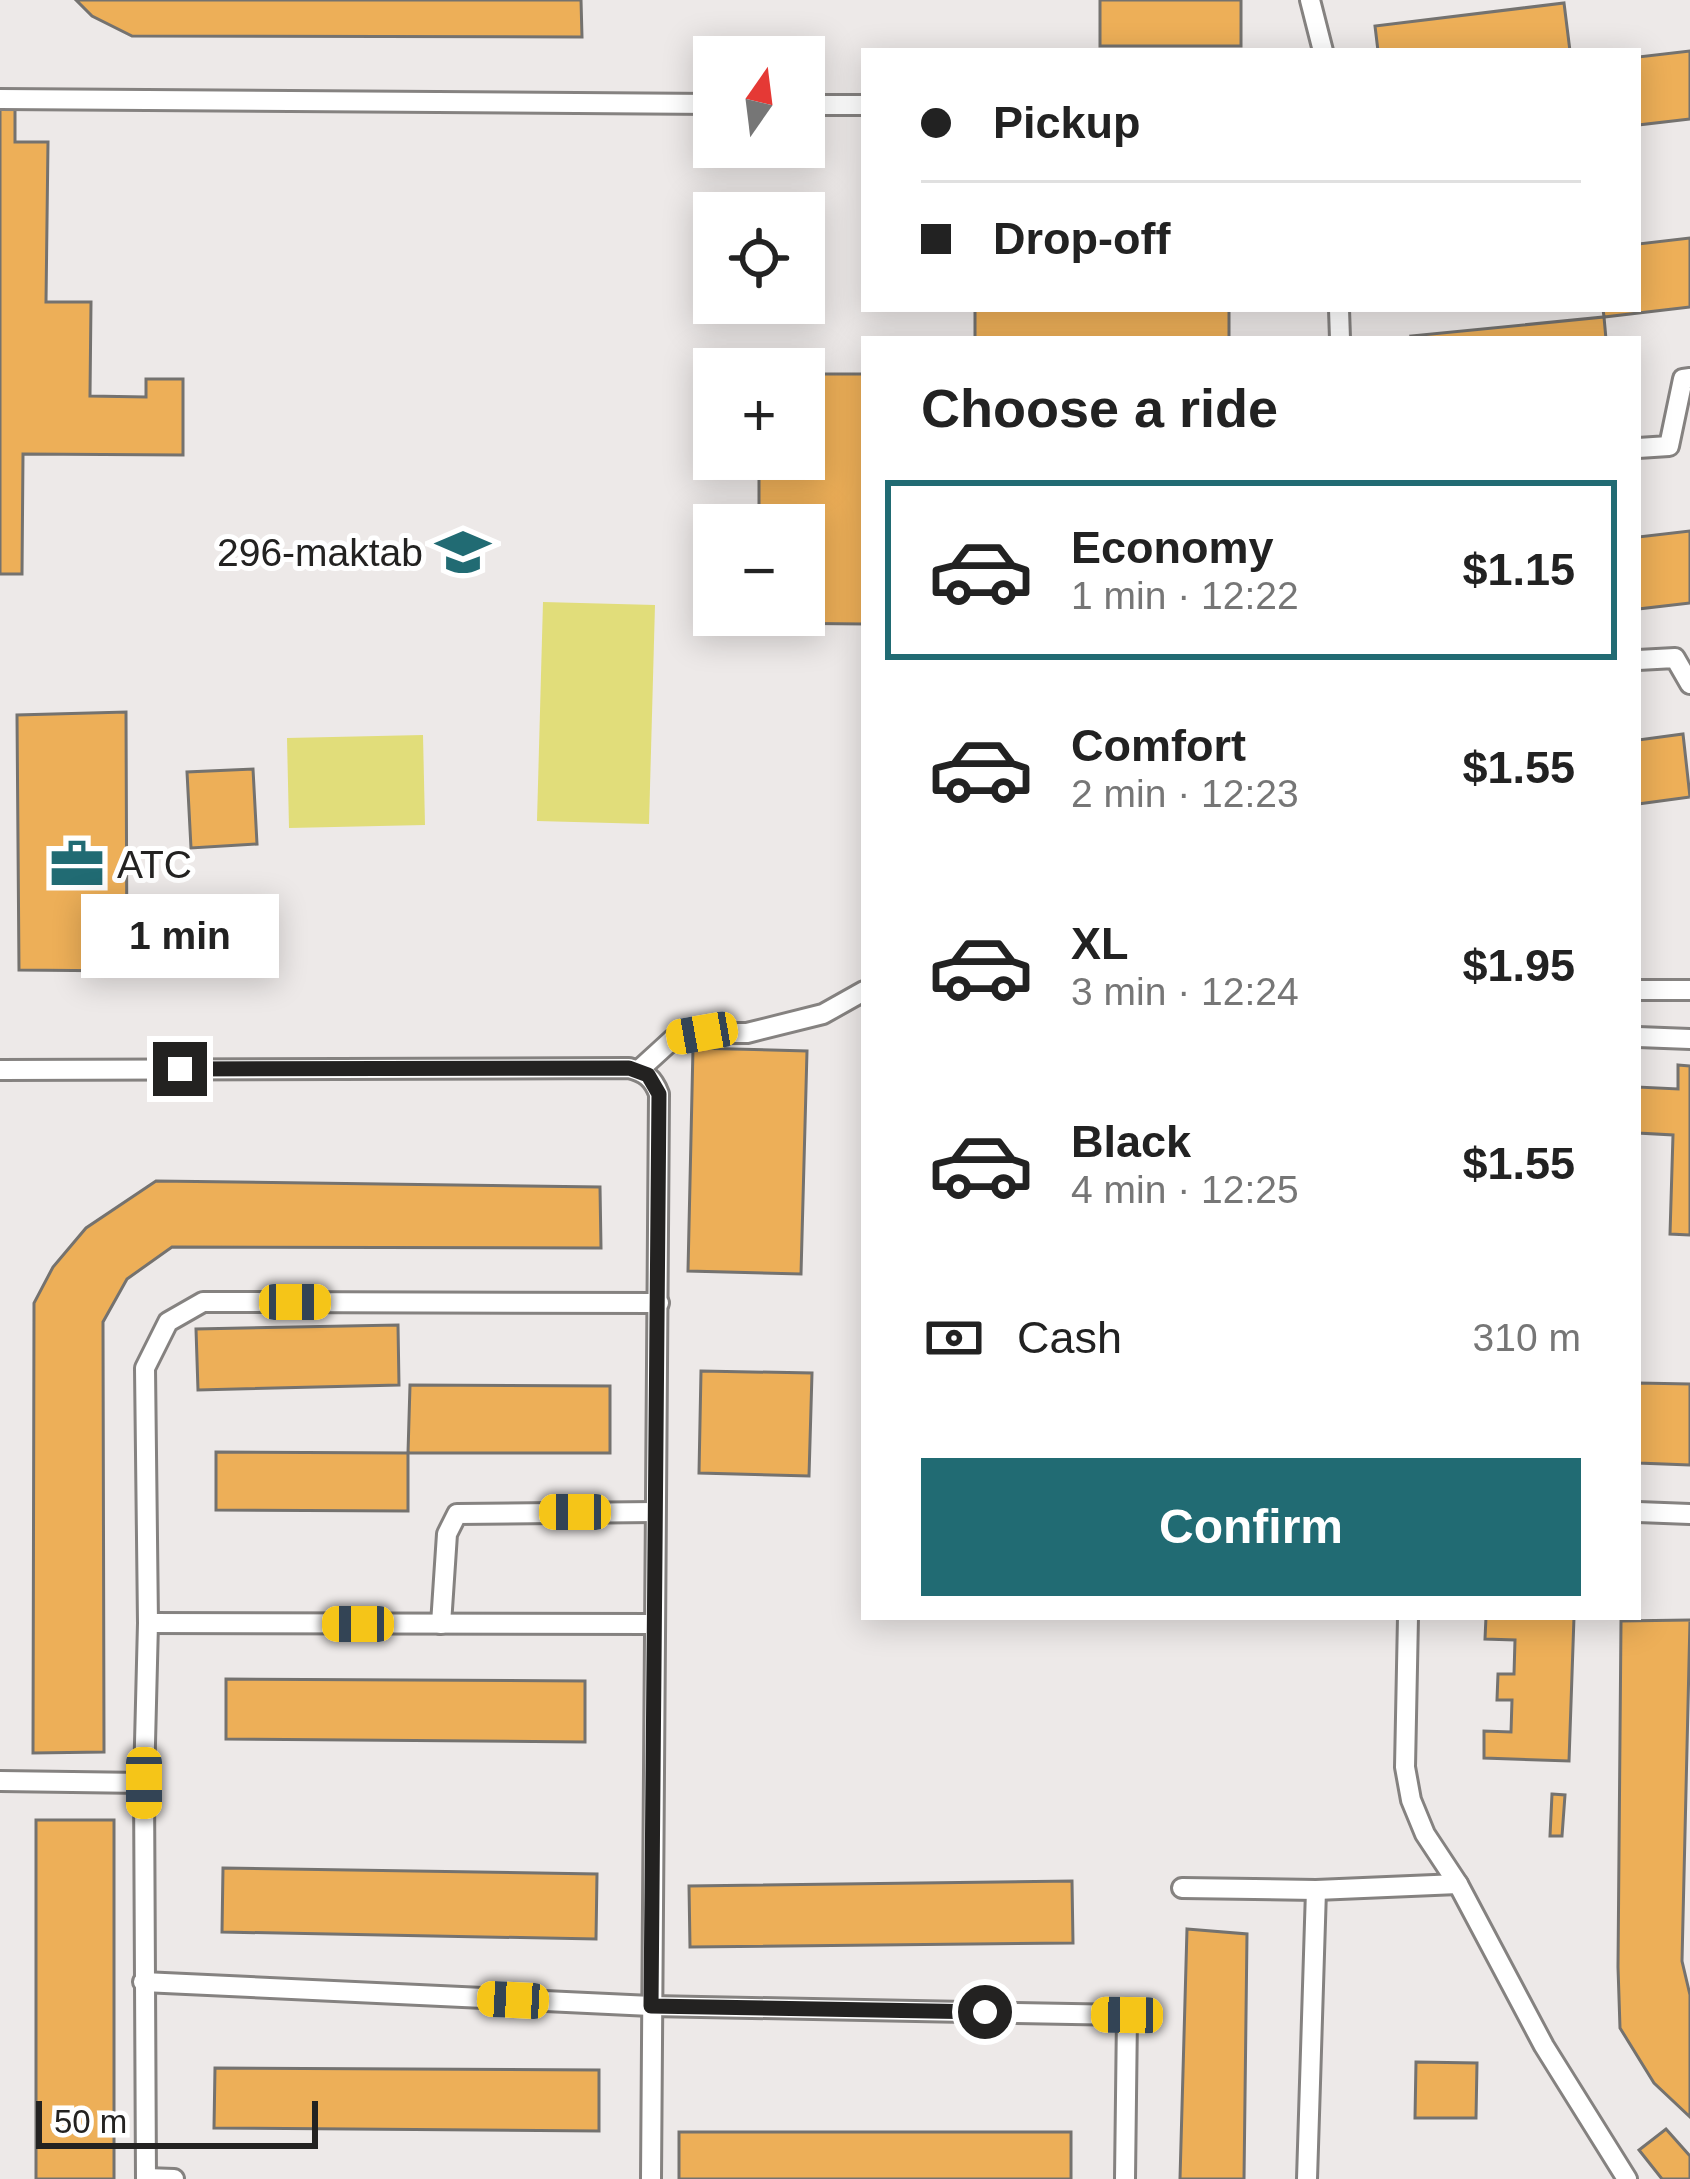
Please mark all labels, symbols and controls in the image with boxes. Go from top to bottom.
north arrow [693,36,825,168]
map controls [693,36,825,636]
text: Pickup [993,97,1141,148]
button: locate [693,192,825,324]
text: Drop-off [993,213,1170,264]
button: + [693,348,825,480]
text: Choose a ride [921,378,1278,438]
button: − [693,504,825,636]
icon: car [927,516,1035,624]
text: Economy [1071,522,1274,573]
school or university icon: 296-maktab [434,523,492,581]
place label: 296-maktab [217,531,423,574]
text: $1.15 [1462,544,1575,595]
text: 1 min · 12:22 [1071,574,1299,617]
icon: car [927,714,1035,822]
text: Comfort [1071,720,1246,771]
text: $1.55 [1462,742,1575,793]
text: 2 min · 12:23 [1071,772,1299,815]
office icon: АТС [48,835,106,893]
place label: АТС [117,843,192,886]
callout: 1 min [81,895,279,979]
icon: car [927,912,1035,1020]
text: 1 min [129,914,231,957]
text: XL [1071,918,1129,969]
text: $1.95 [1462,940,1575,991]
text: 3 min · 12:24 [1071,970,1299,1013]
car [663,1009,741,1057]
route end [153,1042,207,1096]
icon: car [927,1110,1035,1218]
text: Black [1071,1116,1191,1167]
text: $1.55 [1462,1138,1575,1189]
text: 4 min · 12:25 [1071,1168,1299,1211]
car [259,1284,331,1320]
icon: cash [921,1305,987,1371]
text: Cash [1017,1312,1122,1363]
text: 310 m [1473,1316,1581,1359]
button: Confirm [921,1458,1581,1596]
car [539,1494,611,1530]
car [322,1606,394,1642]
car [126,1747,162,1819]
car [476,1980,550,2020]
route start [958,1985,1012,2039]
car [1091,1996,1163,2034]
scale bar [36,2095,318,2148]
text: 50 m [54,2103,127,2140]

